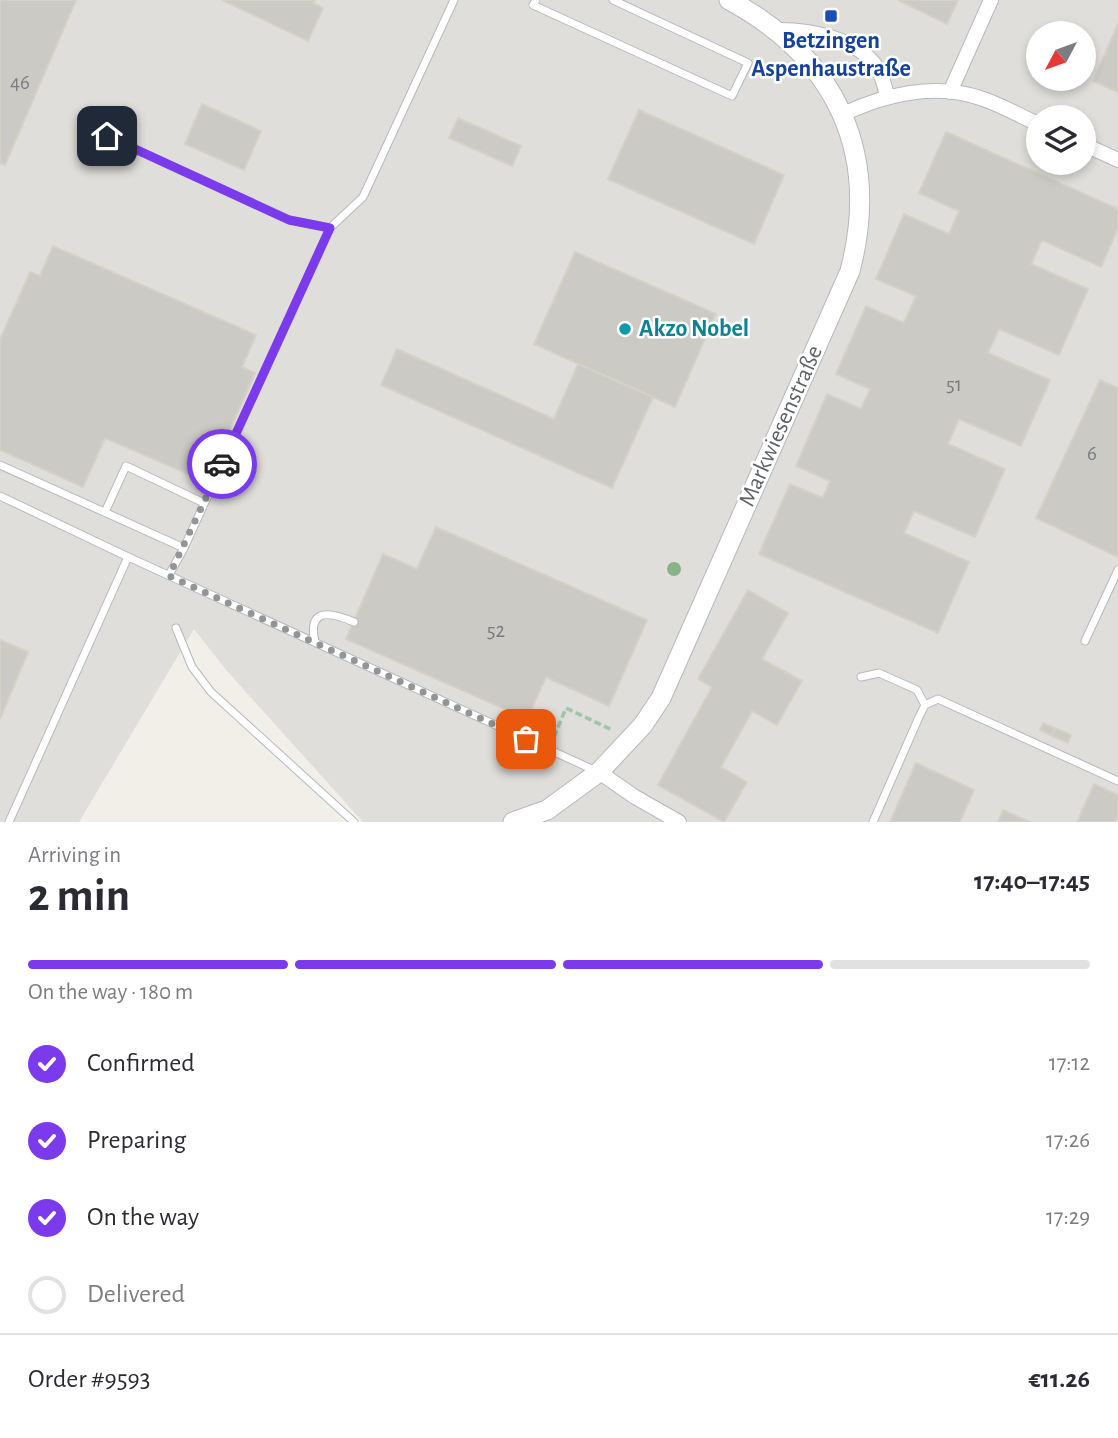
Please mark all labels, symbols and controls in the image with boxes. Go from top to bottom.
marker: Betzingen Aspenhaustraße [823,8,839,24]
north arrow [1026,21,1096,91]
map controls [1026,21,1096,175]
place label: Betzingen Aspenhaustraße [751,29,911,81]
house number: 46 [10,72,30,93]
button: layers [1026,105,1096,175]
pin [77,106,137,166]
icon: home [88,117,126,155]
place label: Akzo Nobel [639,317,749,341]
marker: Akzo Nobel [617,321,633,337]
street label: Markwiesenstraße [735,342,827,510]
house number: 51 [946,374,962,395]
courier [187,429,257,499]
house number: 6 [1087,443,1097,464]
icon: car [203,445,241,483]
house number: 52 [487,620,505,641]
pin [496,709,556,769]
icon: bag [507,720,545,758]
text: Arriving in [28,844,121,867]
text: 17:40–17:45 [974,868,1090,894]
text: 2 min [28,873,130,919]
text: On the way · 180 m [28,981,193,1004]
icon: check [28,1045,66,1083]
text: Confirmed [87,1050,195,1076]
text: 17:12 [1049,1052,1090,1075]
icon: check [28,1122,66,1160]
text: Preparing [87,1127,186,1153]
text: 17:26 [1046,1129,1090,1152]
icon: check [28,1199,66,1237]
text: On the way [87,1204,199,1230]
text: 17:29 [1046,1206,1090,1229]
text: Delivered [87,1281,185,1307]
text: Order #9593 [28,1366,150,1392]
text: €11.26 [1028,1366,1090,1392]

